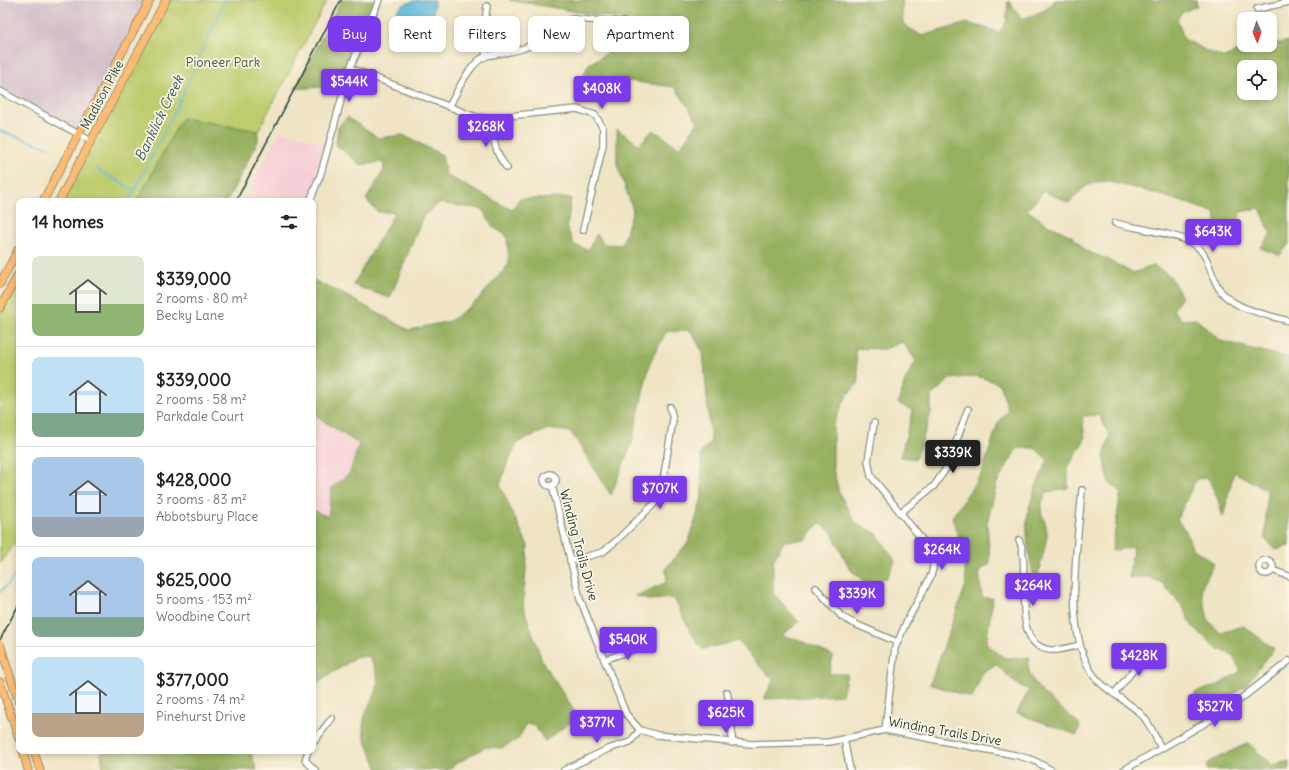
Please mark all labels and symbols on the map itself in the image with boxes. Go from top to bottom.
north arrow [1237,12,1277,52]
park label: Pioneer Park [186,54,261,71]
street label: Madison Pike [77,57,127,133]
pin: $544K [321,69,377,103]
water label: Banklick Creek [131,72,188,164]
pin: $408K [574,76,630,110]
pin: $268K [458,114,514,148]
pin: $643K [1185,219,1241,253]
pin: $339K [925,440,981,474]
pin: $707K [632,476,688,510]
street label: Winding Trails Drive [556,487,602,603]
pin: $264K [914,537,970,571]
pin: $264K [1005,573,1061,607]
pin: $339K [829,581,885,615]
pin: $540K [600,627,656,661]
pin: $428K [1111,643,1167,677]
pin: $527K [1187,694,1243,728]
pin: $625K [698,700,754,734]
pin: $377K [569,710,625,744]
street label: Winding Trails Drive [887,713,1003,749]

